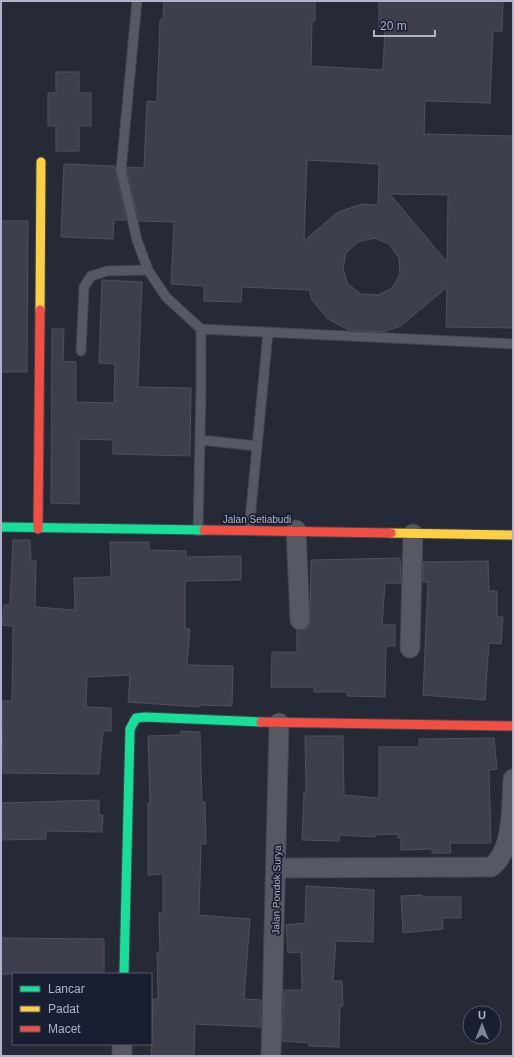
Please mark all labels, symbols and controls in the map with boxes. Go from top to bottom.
scale bar [374,12,435,38]
text: 20 m [380,19,407,33]
street label: Jalan Setiabudi [223,514,291,525]
street label: Jalan Pondok Surya [270,845,283,935]
legend [12,973,152,1045]
text: Lancar [48,982,85,996]
text: Padat [48,1002,80,1016]
north arrow [462,1005,502,1045]
text: U [478,1009,486,1021]
text: Macet [48,1022,81,1036]

